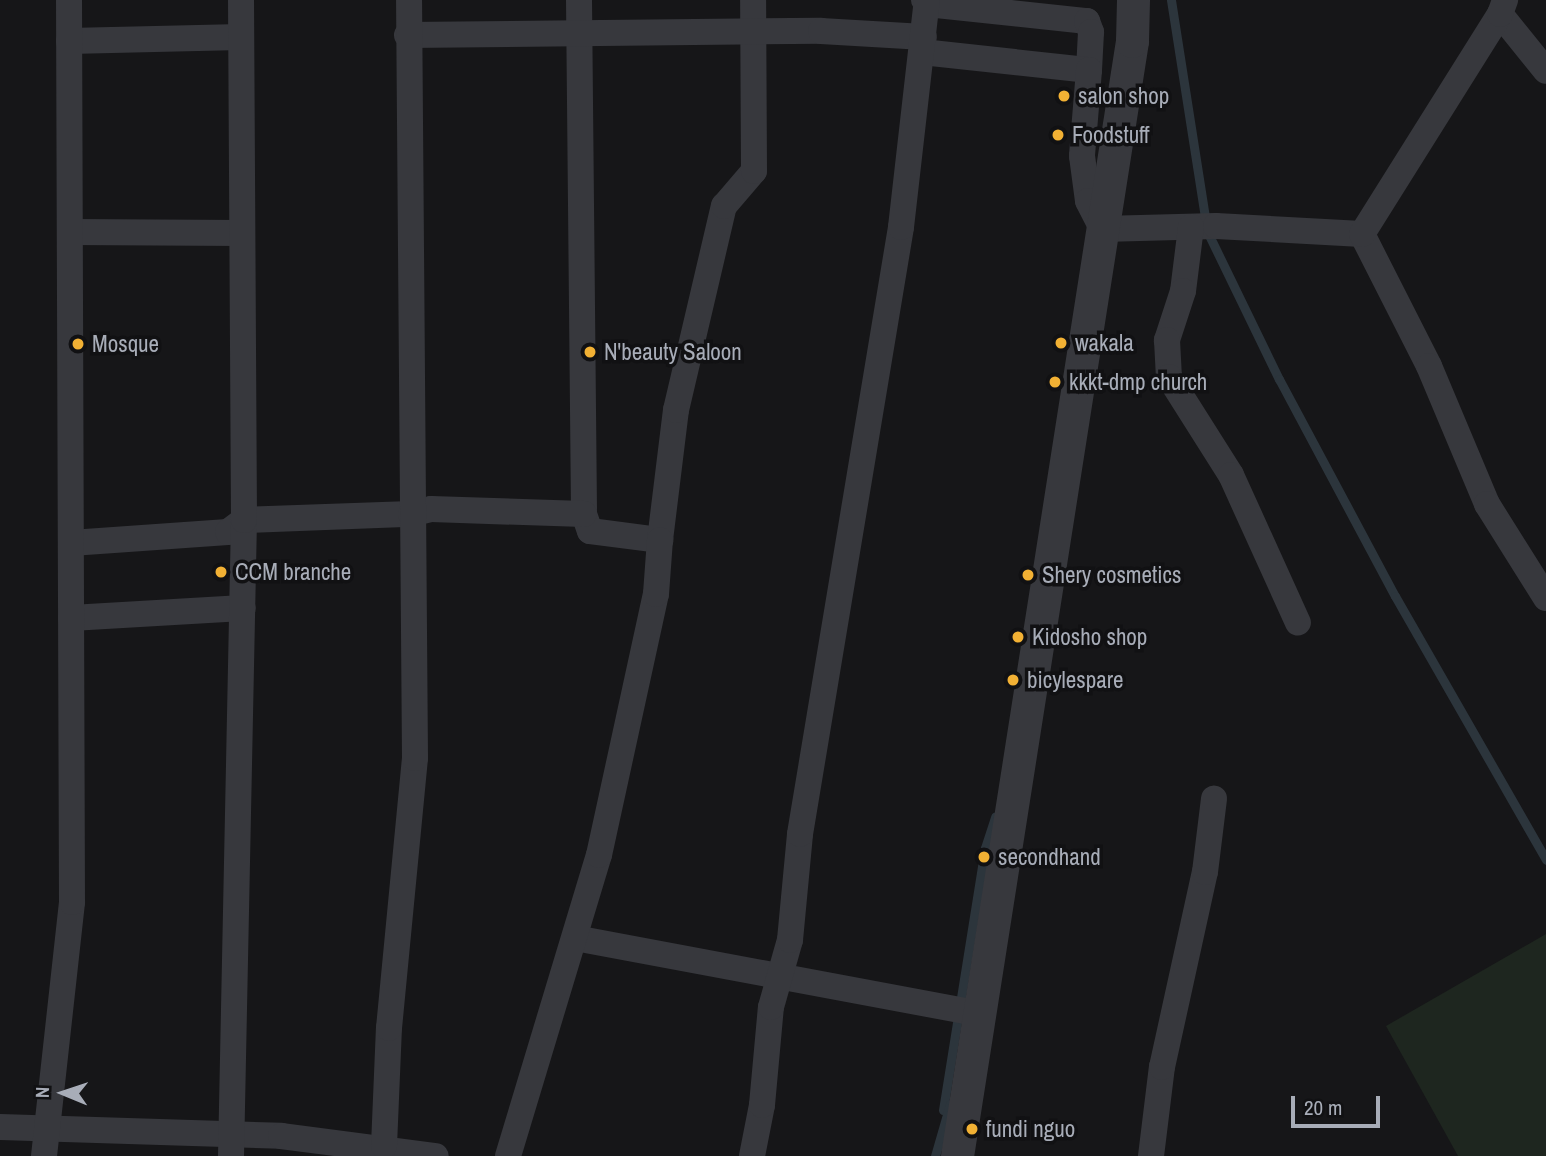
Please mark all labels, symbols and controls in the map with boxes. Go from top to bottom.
place label: salon shop [1078,82,1169,110]
marker: salon shop [1056,88,1072,104]
place label: Foodstuff [1072,121,1149,149]
marker: Foodstuff [1050,127,1066,143]
place label: wakala [1075,329,1134,357]
place label: Mosque [92,330,159,358]
marker: wakala [1053,335,1069,351]
marker: Mosque [70,336,86,352]
place label: N'beauty Saloon [604,338,742,366]
marker: N'beauty Saloon [582,344,598,360]
place label: kkkt-dmp church [1069,368,1207,396]
marker: kkkt-dmp church [1047,374,1063,390]
place label: CCM branche [235,558,351,586]
place label: Shery cosmetics [1042,561,1181,589]
marker: CCM branche [213,564,229,580]
marker: Shery cosmetics [1020,567,1036,583]
place label: Kidosho shop [1032,623,1147,651]
marker: Kidosho shop [1010,629,1026,645]
place label: bicylespare [1027,666,1123,694]
marker: bicylespare [1005,672,1021,688]
place label: secondhand [998,843,1101,871]
marker: secondhand [976,849,992,865]
north arrow [28,1058,98,1128]
scale bar [1294,1082,1383,1126]
text: N [29,1086,55,1098]
text: 20 m [1304,1093,1342,1122]
place label: fundi nguo [986,1115,1075,1143]
marker: fundi nguo [964,1121,980,1137]

